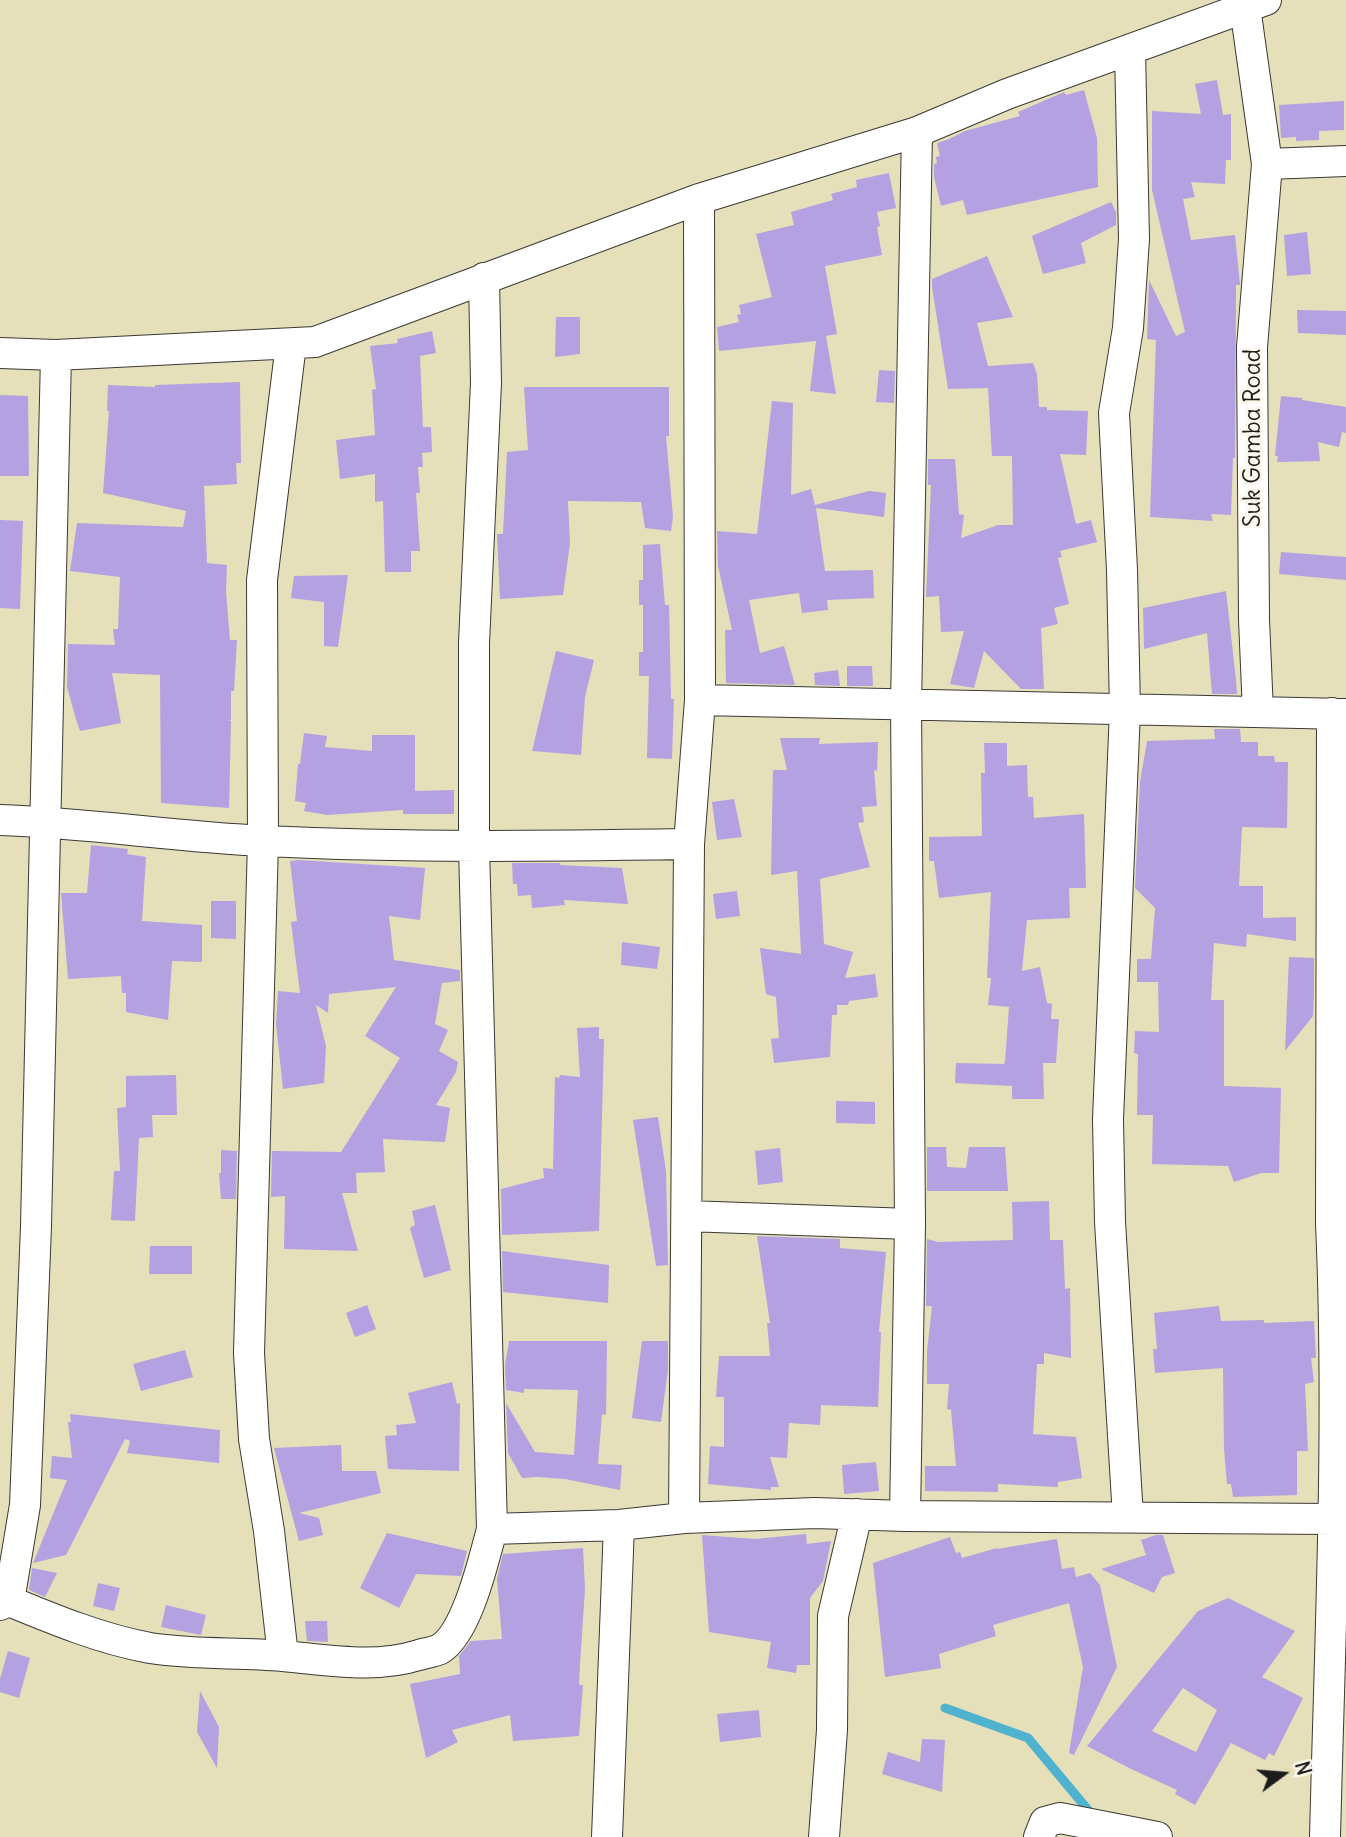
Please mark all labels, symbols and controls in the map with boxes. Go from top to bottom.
street label: Suk Gamba Road [1239,349,1267,527]
north arrow [1248,1739,1318,1809]
text: N [1290,1759,1317,1778]

